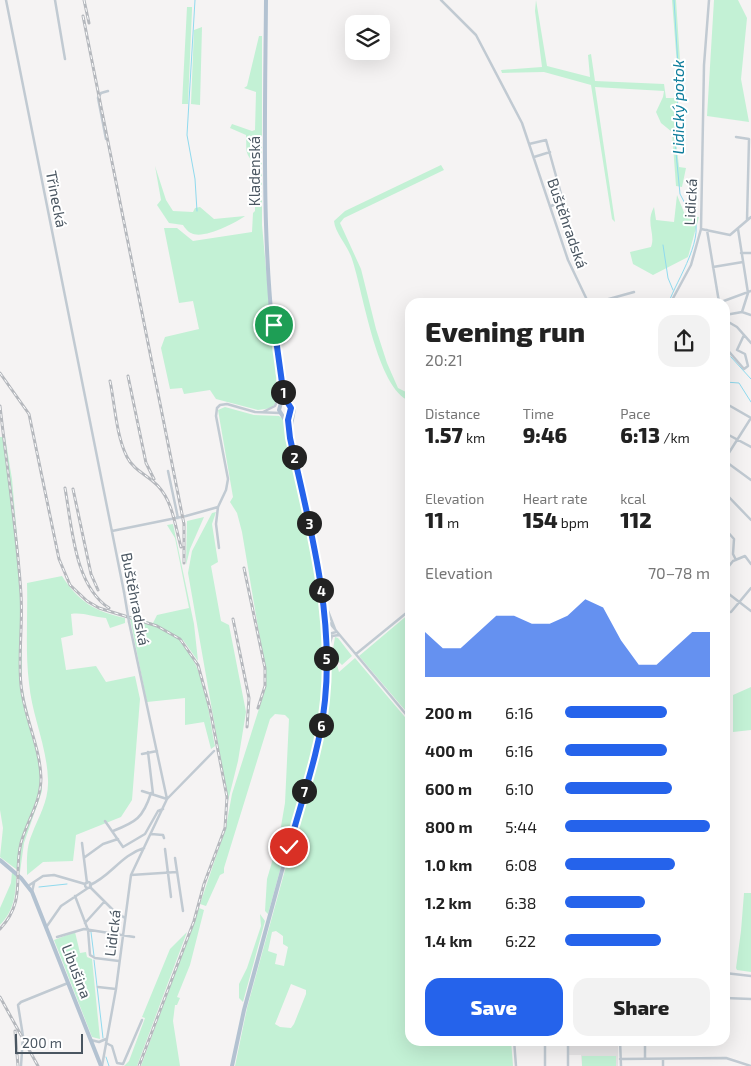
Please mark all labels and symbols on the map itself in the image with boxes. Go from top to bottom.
water label: Lidický potok [668,60,688,154]
street label: Kladenská [245,136,263,206]
street label: Třinecká [43,169,71,229]
street label: Buštěhradská [544,175,592,271]
street label: Lidická [680,178,700,226]
pin [253,304,295,346]
pin: 1 [270,380,296,404]
pin: 2 [282,444,306,470]
pin: 3 [296,510,322,536]
street label: Buštěhradská [118,551,154,647]
pin: 4 [308,578,334,602]
pin: 5 [314,646,338,670]
pin: 6 [308,712,334,738]
pin: 7 [292,778,316,804]
pin [268,826,310,868]
street label: Lidická [100,909,124,957]
street label: Libušina [58,941,96,1001]
scale bar [15,1031,82,1054]

